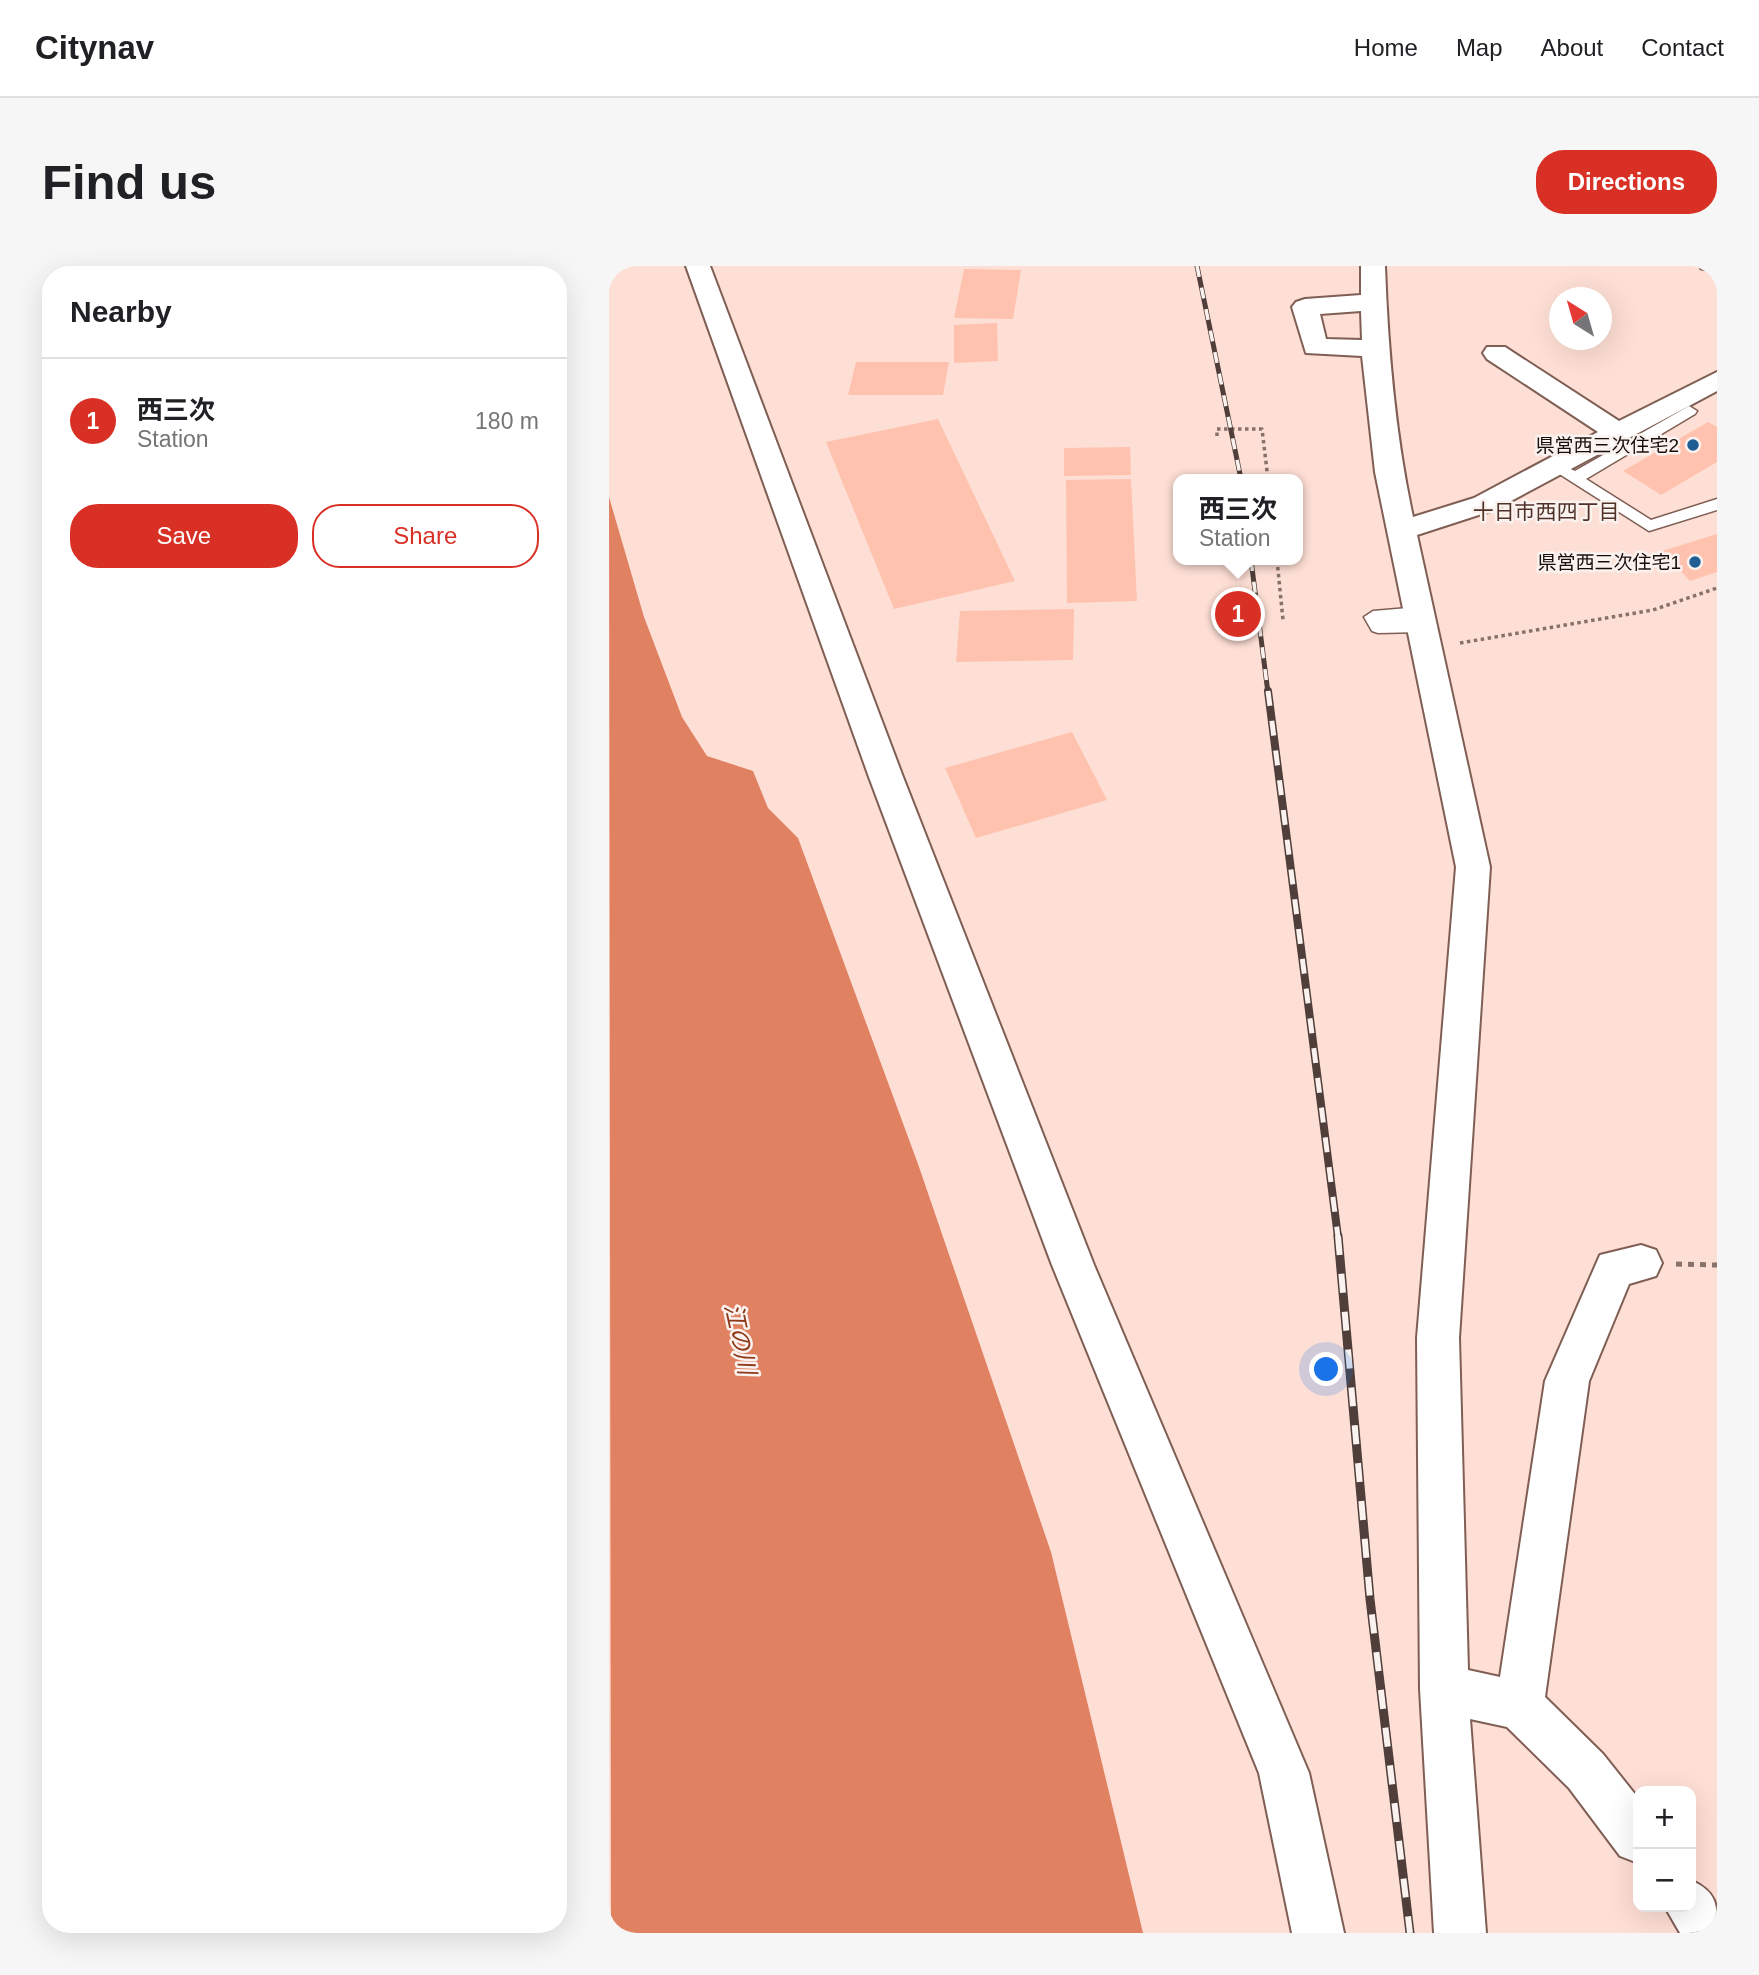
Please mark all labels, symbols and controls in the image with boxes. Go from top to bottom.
text: Citynav [35,29,154,66]
text: Home [1354,34,1418,61]
text: Map [1456,34,1503,61]
text: About [1541,34,1603,61]
text: Contact [1641,34,1724,61]
button: Directions [1536,150,1717,214]
text: Find us [42,155,216,209]
north arrow [1549,287,1612,350]
text: Nearby [70,295,172,328]
text: 西三次 [137,395,215,425]
text: 1 [87,408,99,434]
text: 180 m [475,408,539,434]
text: Station [137,426,209,452]
place label: 県営西三次住宅2 [1535,435,1679,456]
marker: 県営西三次住宅2 [1685,437,1701,453]
popup [1173,474,1303,565]
text: 西三次 [1199,494,1277,524]
district label: 十日市西四丁目 [1473,500,1620,523]
button: Save [70,504,298,568]
button: Share [312,504,539,568]
text: Station [1199,525,1271,551]
place label: 県営西三次住宅1 [1537,552,1681,573]
marker: 県営西三次住宅1 [1687,554,1703,570]
pin: 1 [1215,588,1261,640]
water label: 江の川 [720,1301,762,1380]
your location [1309,1352,1343,1386]
map controls [1633,1786,1696,1912]
button: + [1633,1786,1696,1849]
button: − [1633,1849,1696,1912]

